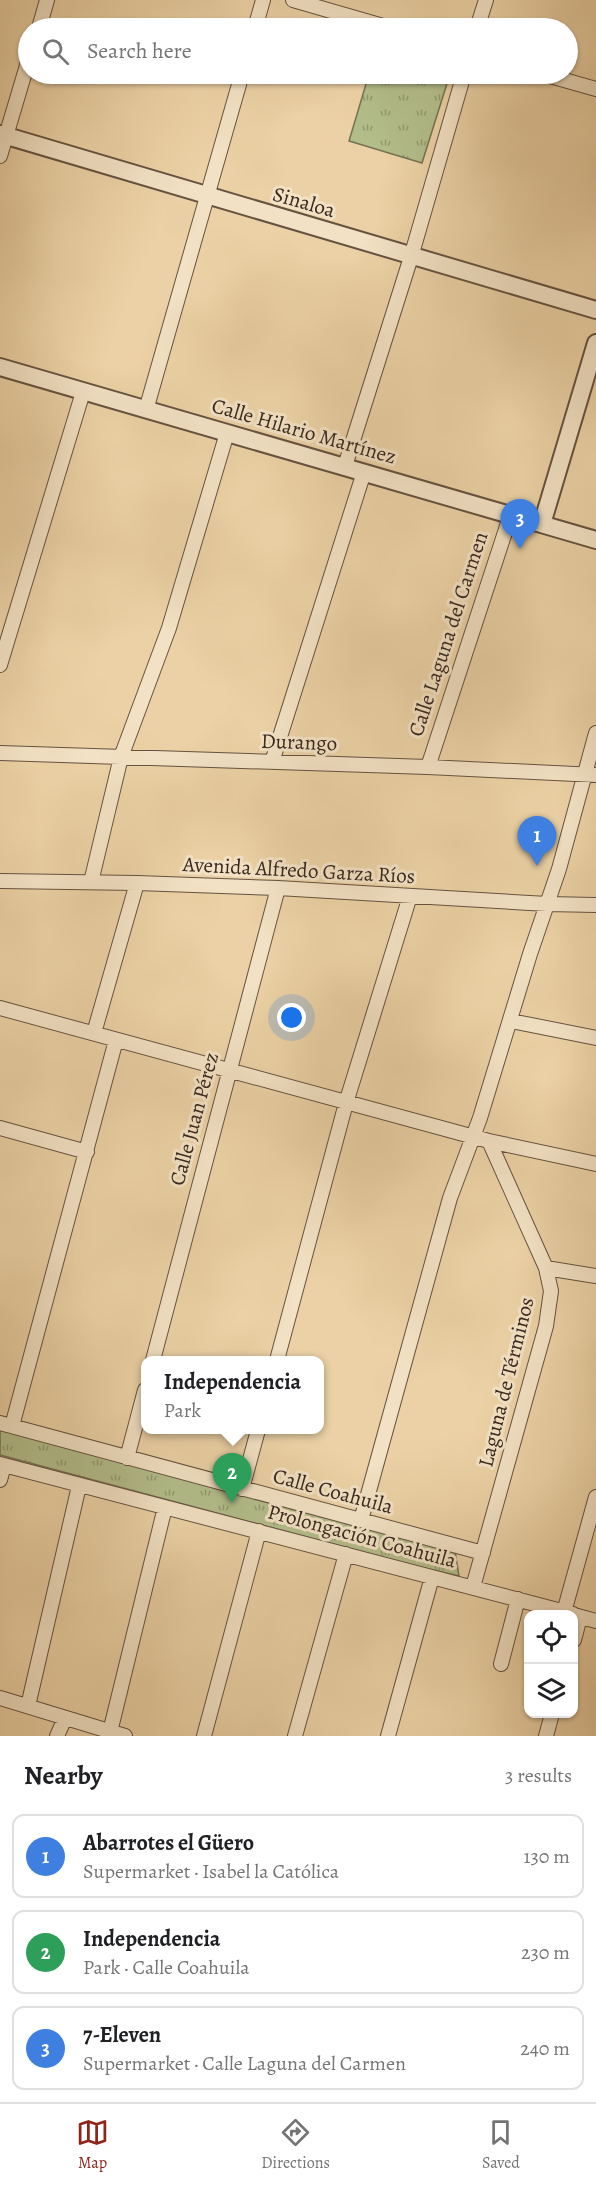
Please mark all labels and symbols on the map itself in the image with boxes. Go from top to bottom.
street label: Sinaloa [270,180,339,224]
street label: Calle Hilario Martínez [209,391,399,471]
pin: 3 [500,500,540,549]
street label: Calle Laguna del Carmen [402,528,494,740]
street label: Durango [260,727,338,757]
pin: 1 [518,816,556,866]
street label: Avenida Alfredo Garza Ríos [181,850,416,890]
your location [277,1003,306,1032]
street label: Calle Juan Pérez [163,1049,225,1189]
street label: Laguna de Términos [471,1294,541,1470]
pin: 2 [212,1454,252,1503]
street label: Calle Coahuila [270,1462,396,1521]
street label: Prolongación Coahuila [265,1497,460,1575]

